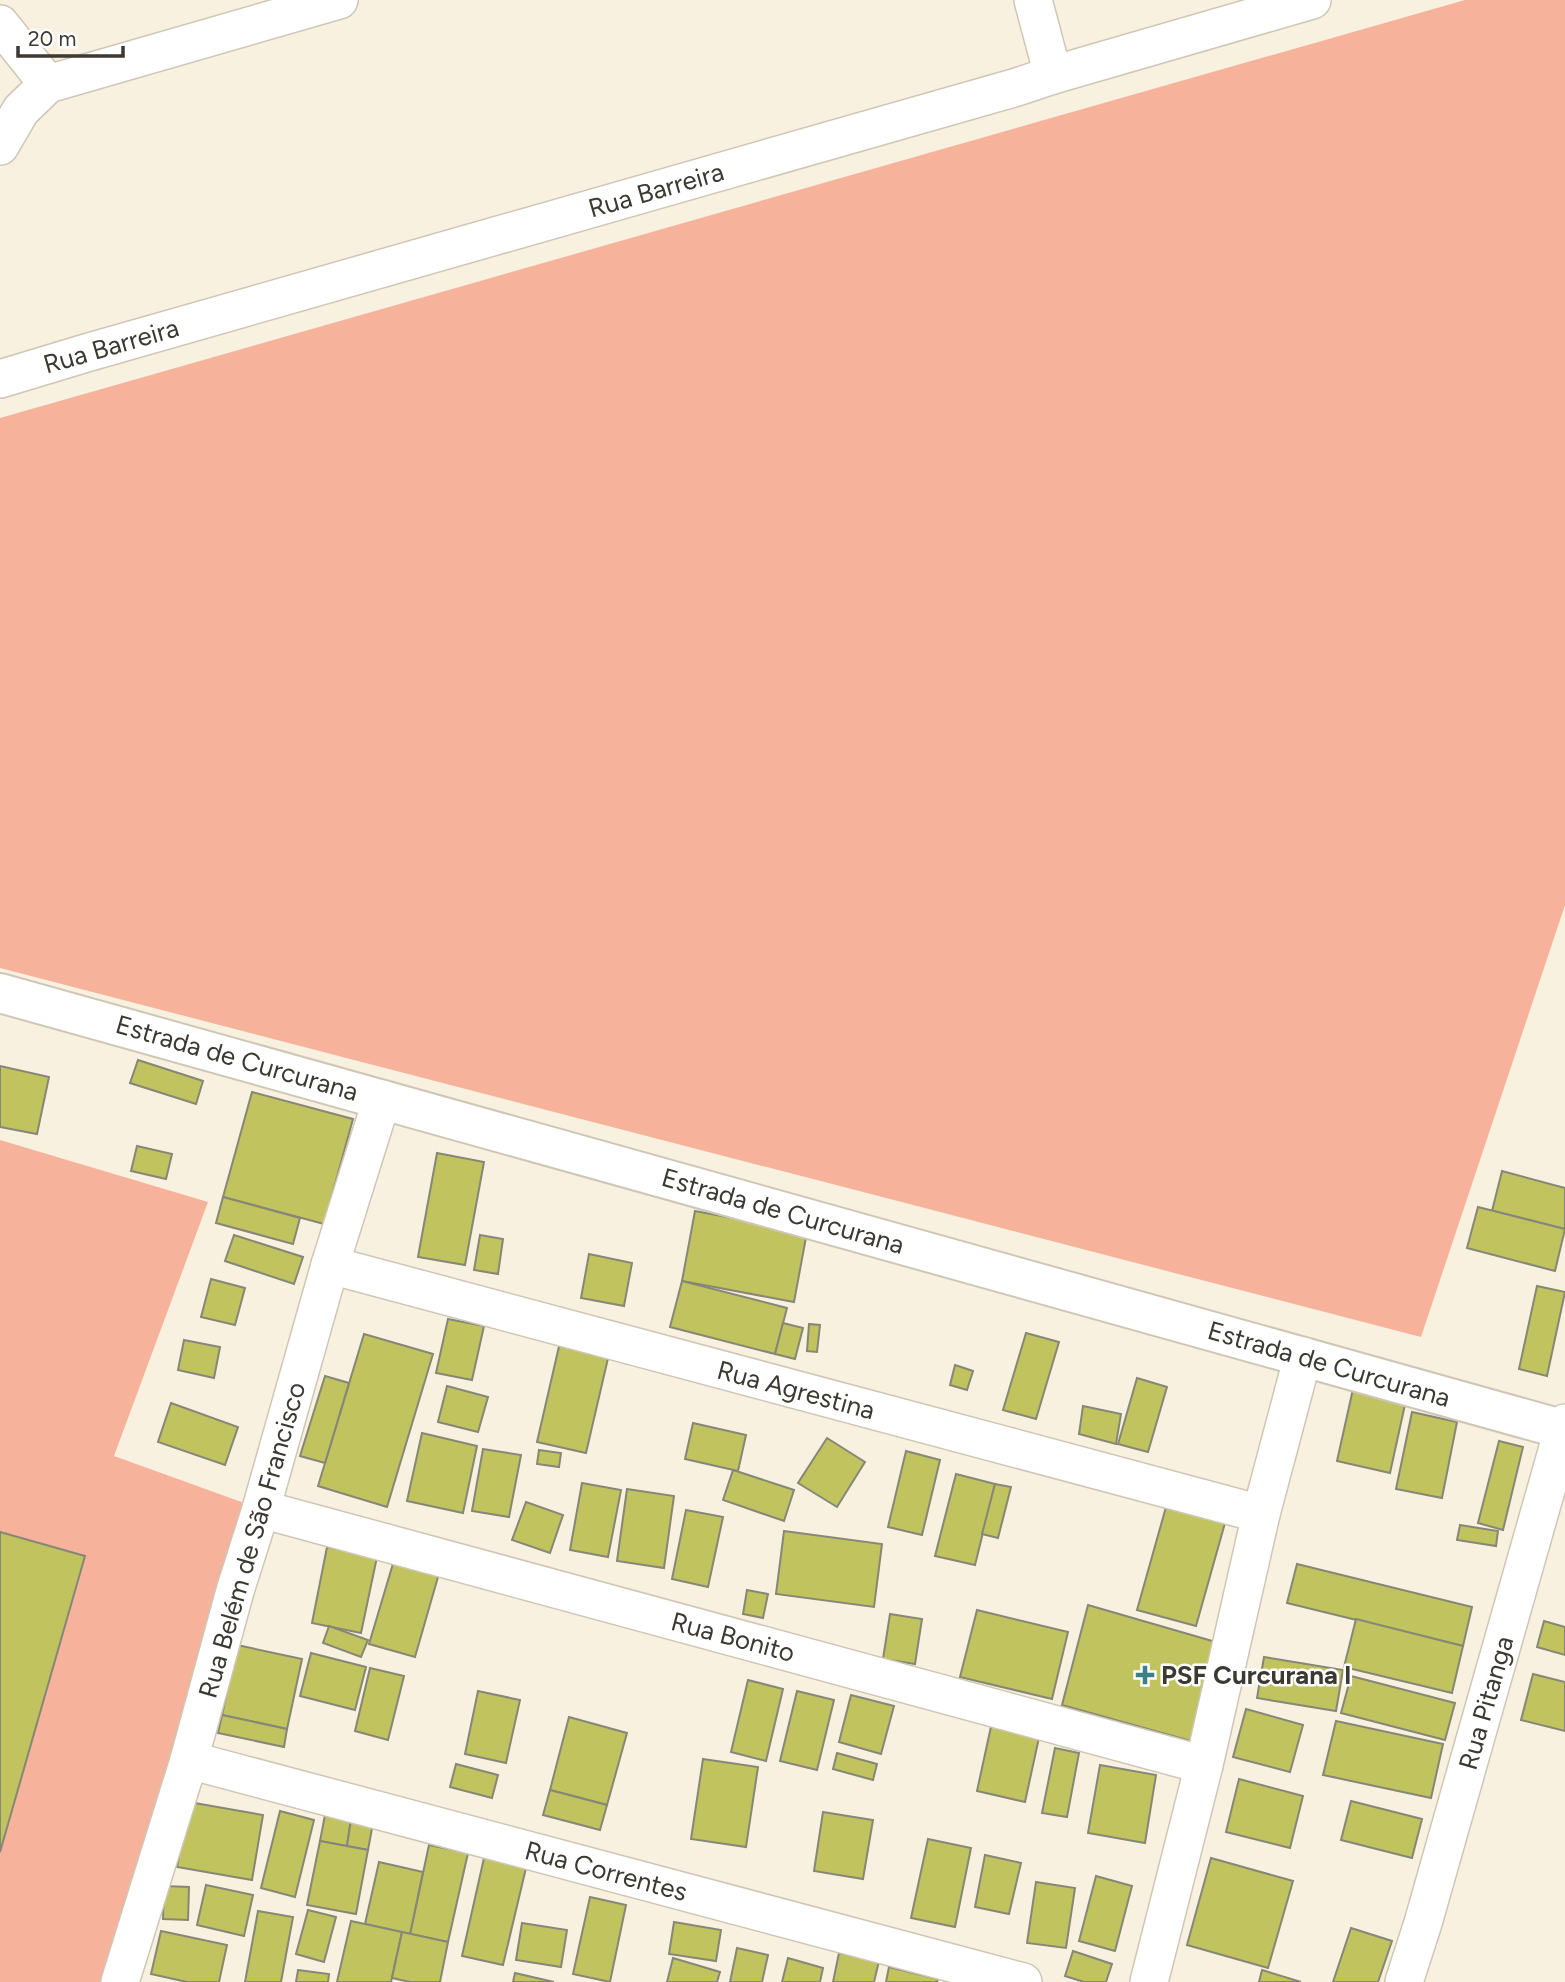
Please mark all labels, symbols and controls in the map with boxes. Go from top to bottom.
scale bar [18,14,122,58]
text: 20 m [28,26,76,51]
street label: Rua Barreira [585,155,727,225]
street label: Rua Barreira [40,311,182,381]
street label: Estrada de Curcurana [112,1008,362,1108]
street label: Estrada de Curcurana [658,1161,908,1261]
street label: Estrada de Curcurana [1204,1314,1454,1414]
street label: Rua Agrestina [714,1354,878,1426]
street label: Rua Belém de São Francisco [192,1378,312,1702]
street label: Rua Bonito [668,1605,798,1669]
street label: Rua Pitanga [1452,1632,1520,1774]
place label: PSF Curcurana I [1161,1659,1352,1691]
marker: PSF Curcurana I [1135,1665,1155,1685]
street label: Rua Correntes [521,1834,691,1908]

